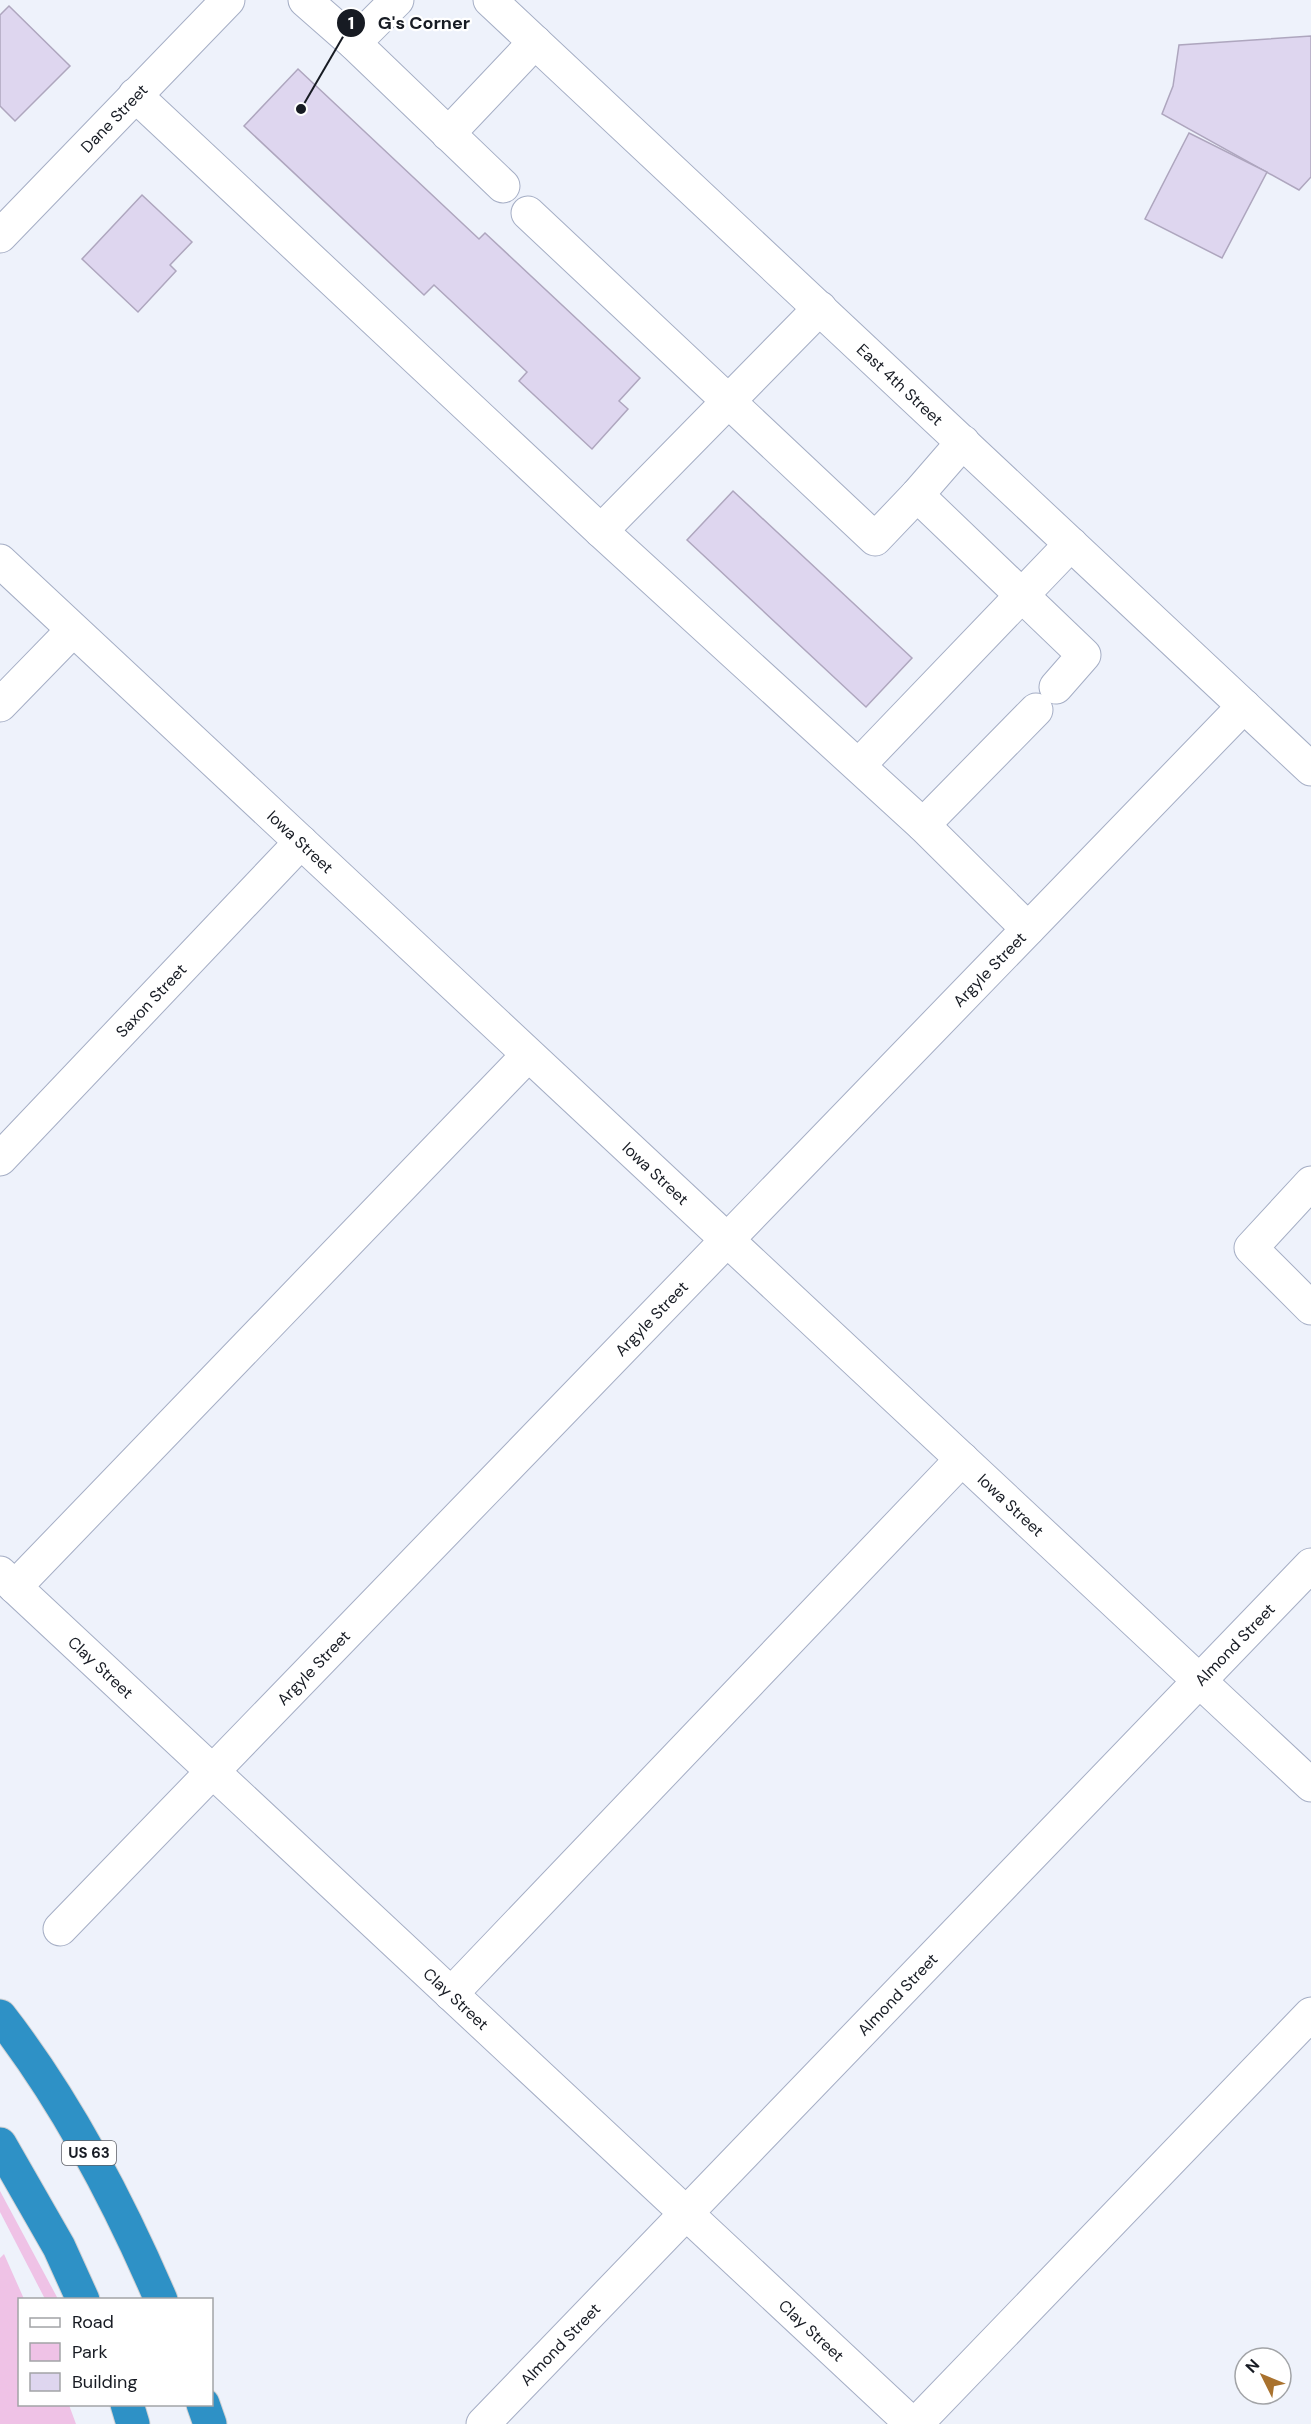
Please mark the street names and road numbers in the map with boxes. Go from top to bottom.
street label: Dane Street [76,79,152,157]
street label: East 4th Street [853,339,948,430]
street label: Iowa Street [263,805,338,878]
street label: Argyle Street [948,927,1030,1011]
street label: Saxon Street [111,959,191,1041]
street label: Iowa Street [618,1137,693,1209]
street label: Argyle Street [610,1276,692,1360]
street label: Iowa Street [973,1469,1048,1541]
street label: Almond Street [1190,1599,1279,1690]
street label: Argyle Street [272,1625,354,1709]
street label: Clay Street [64,1631,138,1703]
street label: Almond Street [853,1948,942,2040]
street label: Clay Street [419,1963,493,2034]
road number: US 63 [62,2141,116,2165]
street label: Clay Street [774,2295,849,2366]
street label: Almond Street [515,2298,605,2390]

